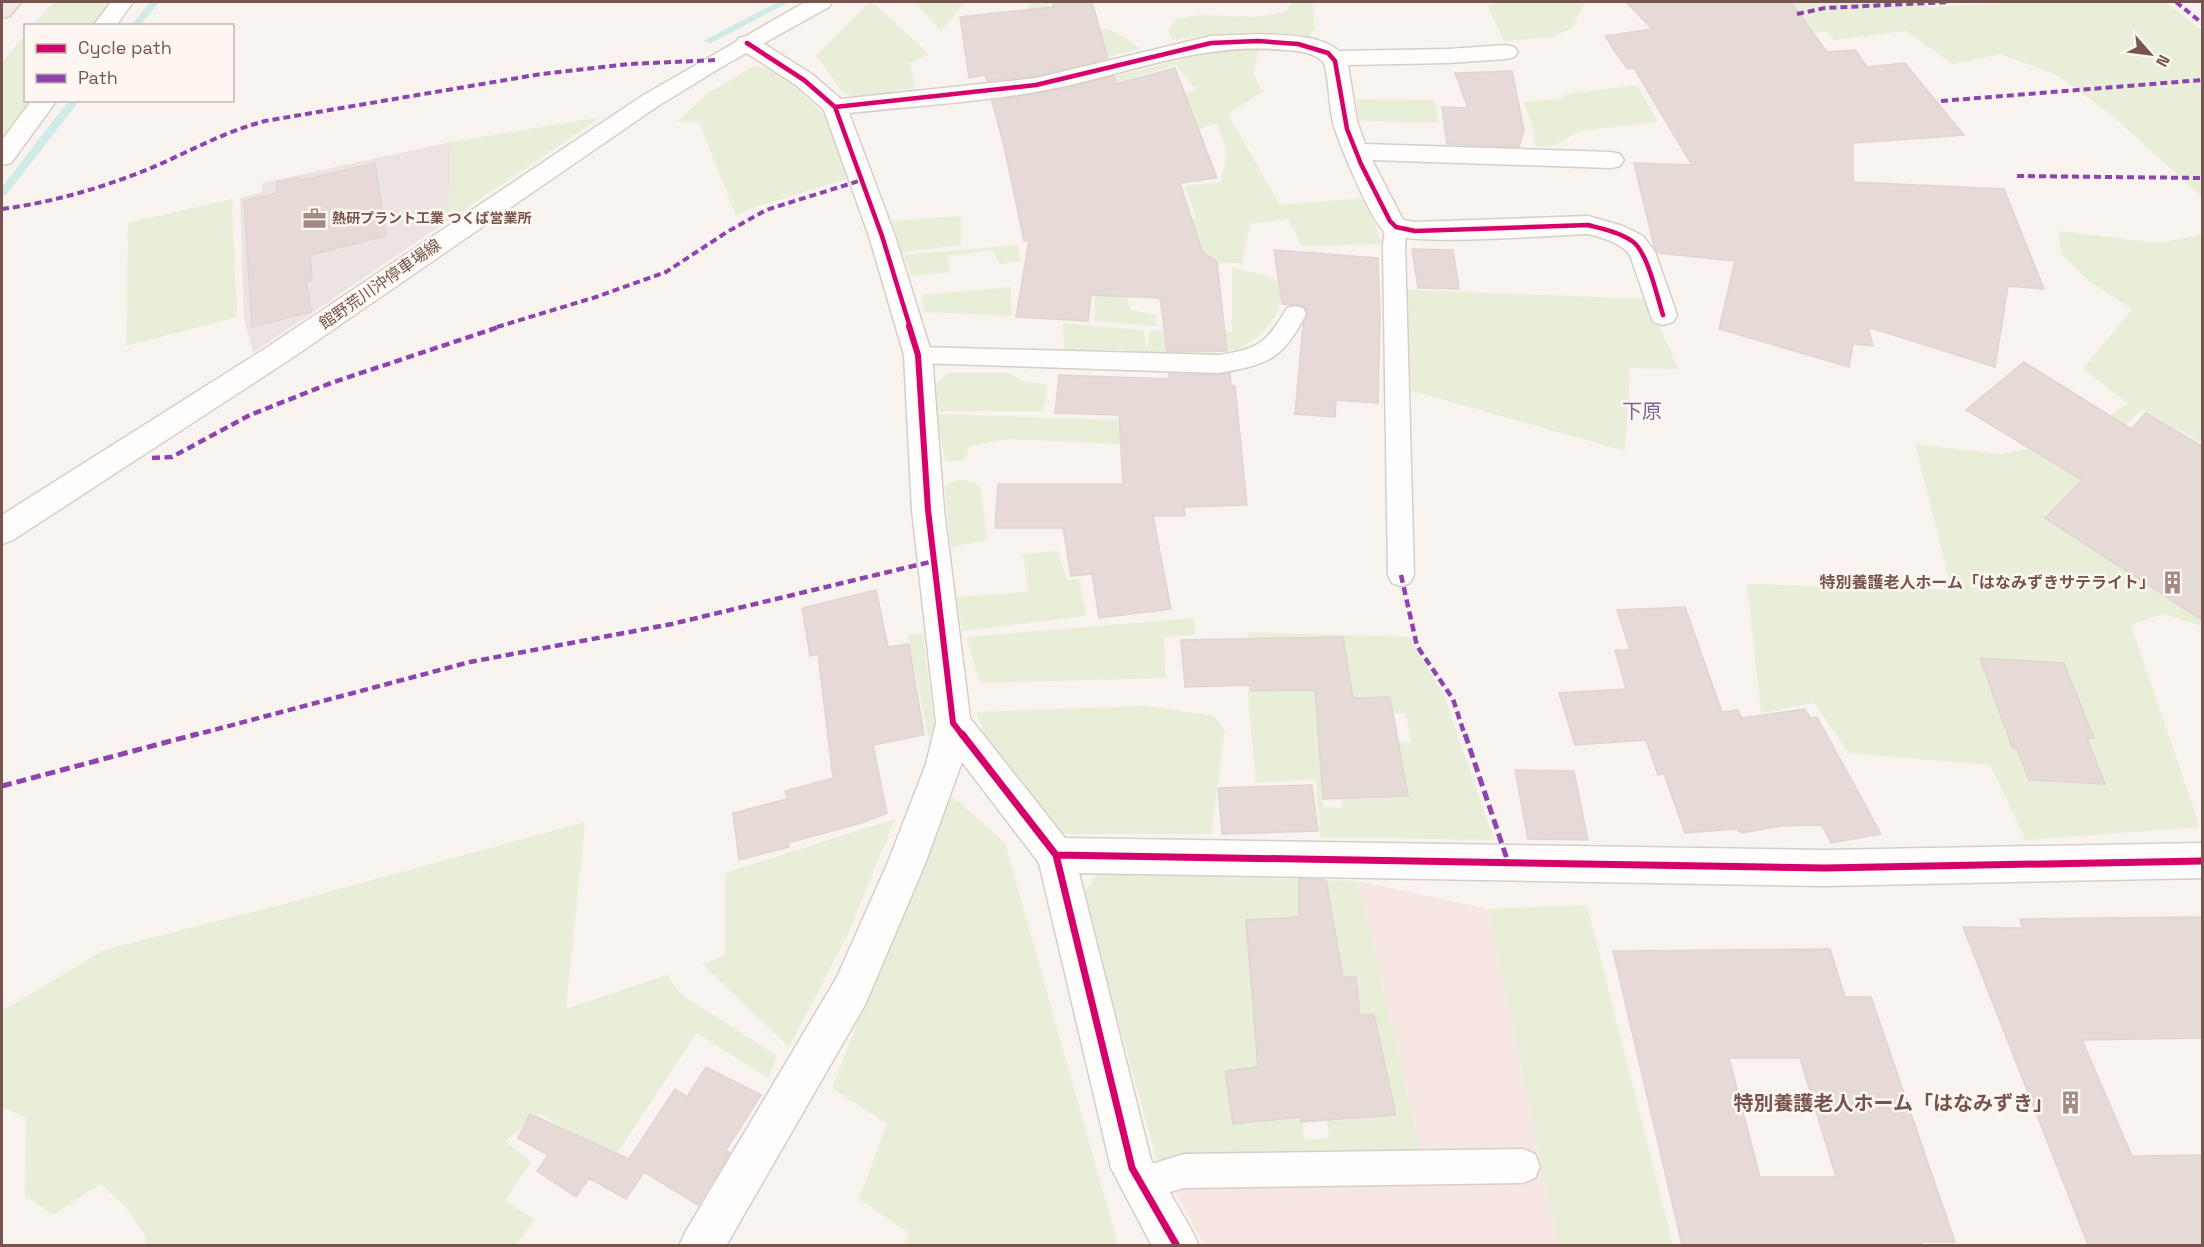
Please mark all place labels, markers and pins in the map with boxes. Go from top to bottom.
office icon: 熱研プラント工業 つくば営業所 [301,205,327,231]
place label: 熱研プラント工業 つくば営業所 [332,209,532,227]
building icon: 特別養護老人ホーム「はなみずきサテライト」 [2160,569,2186,595]
place label: 特別養護老人ホーム「はなみずきサテライト」 [1819,572,2155,593]
place label: 特別養護老人ホーム「はなみずき」 [1734,1090,2053,1116]
building icon: 特別養護老人ホーム「はなみずき」 [2058,1090,2084,1116]

